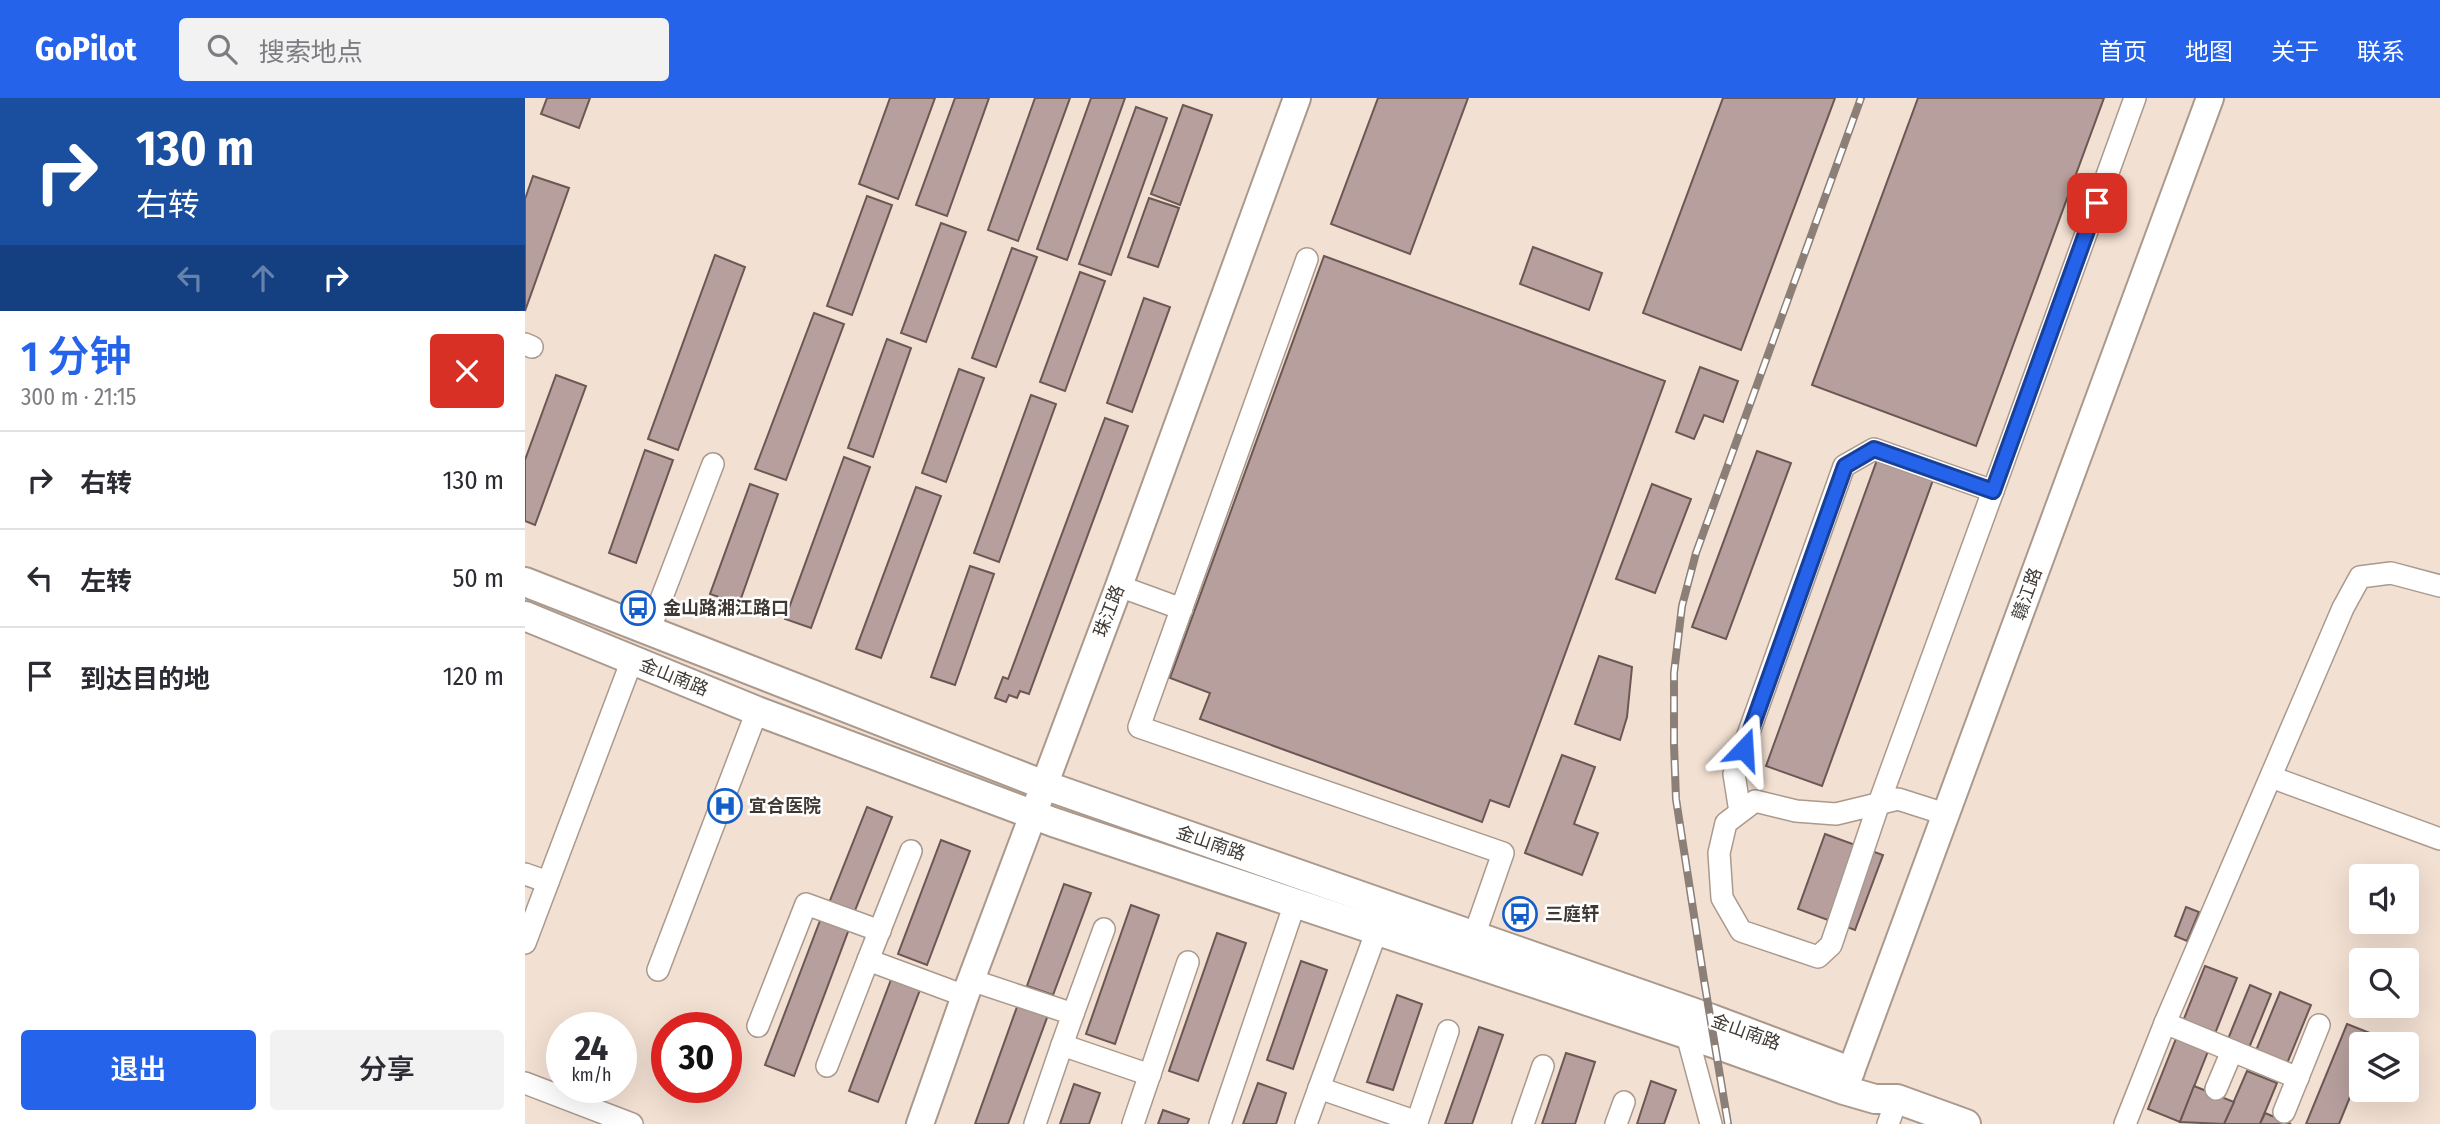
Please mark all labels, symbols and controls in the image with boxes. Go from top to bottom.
search box [179,18,669,81]
text: GoPilot [35,29,137,69]
icon: search [203,30,241,68]
text: 搜索地点 [259,37,363,68]
text: 首页 [2099,38,2147,66]
text: 地图 [2185,38,2233,66]
text: 关于 [2271,38,2319,66]
text: 联系 [2357,38,2405,66]
text: 130 m [136,119,254,178]
icon: right [21,126,112,217]
pin [2067,173,2127,233]
icon: arrive [2078,184,2116,222]
text: 右转 [136,186,200,224]
icon: left [171,259,209,297]
icon: ahead [244,259,282,297]
icon: right [317,259,355,297]
text: 1 分钟 [21,332,132,382]
button: close [430,334,504,408]
text: 300 m · 21:15 [21,383,136,411]
icon: right [21,461,59,499]
text: 130 m [442,465,504,496]
text: 右转 [80,468,132,499]
icon: left [21,559,59,597]
text: 50 m [452,563,504,594]
street label: 赣江路 [2007,565,2047,623]
text: 左转 [80,566,132,597]
street label: 珠江路 [1089,582,1129,640]
bus stop icon: 金山路湘江路口 [619,589,657,627]
place label: 金山路湘江路口 [663,597,789,619]
street label: 金山南路 [637,653,711,701]
icon: arrive [21,657,59,695]
text: 120 m [443,661,504,692]
text: 到达目的地 [80,664,210,695]
position arrow [1707,712,1781,786]
hospital icon: 宜合医院 [706,787,744,825]
place label: 宜合医院 [749,795,821,817]
street label: 金山南路 [1173,821,1249,865]
map controls [2349,864,2419,1102]
button: sound [2349,864,2419,934]
bus stop icon: 三庭轩 [1501,895,1539,933]
place label: 三庭轩 [1545,903,1599,925]
button: search [2349,948,2419,1018]
street label: 金山南路 [1708,1009,1784,1055]
speed limit sign: 30 [651,1012,742,1103]
text: 24 [575,1027,608,1069]
button: 退出 [21,1030,256,1110]
button: 分享 [270,1030,504,1110]
button: layers [2349,1032,2419,1102]
text: km/h [571,1064,612,1086]

